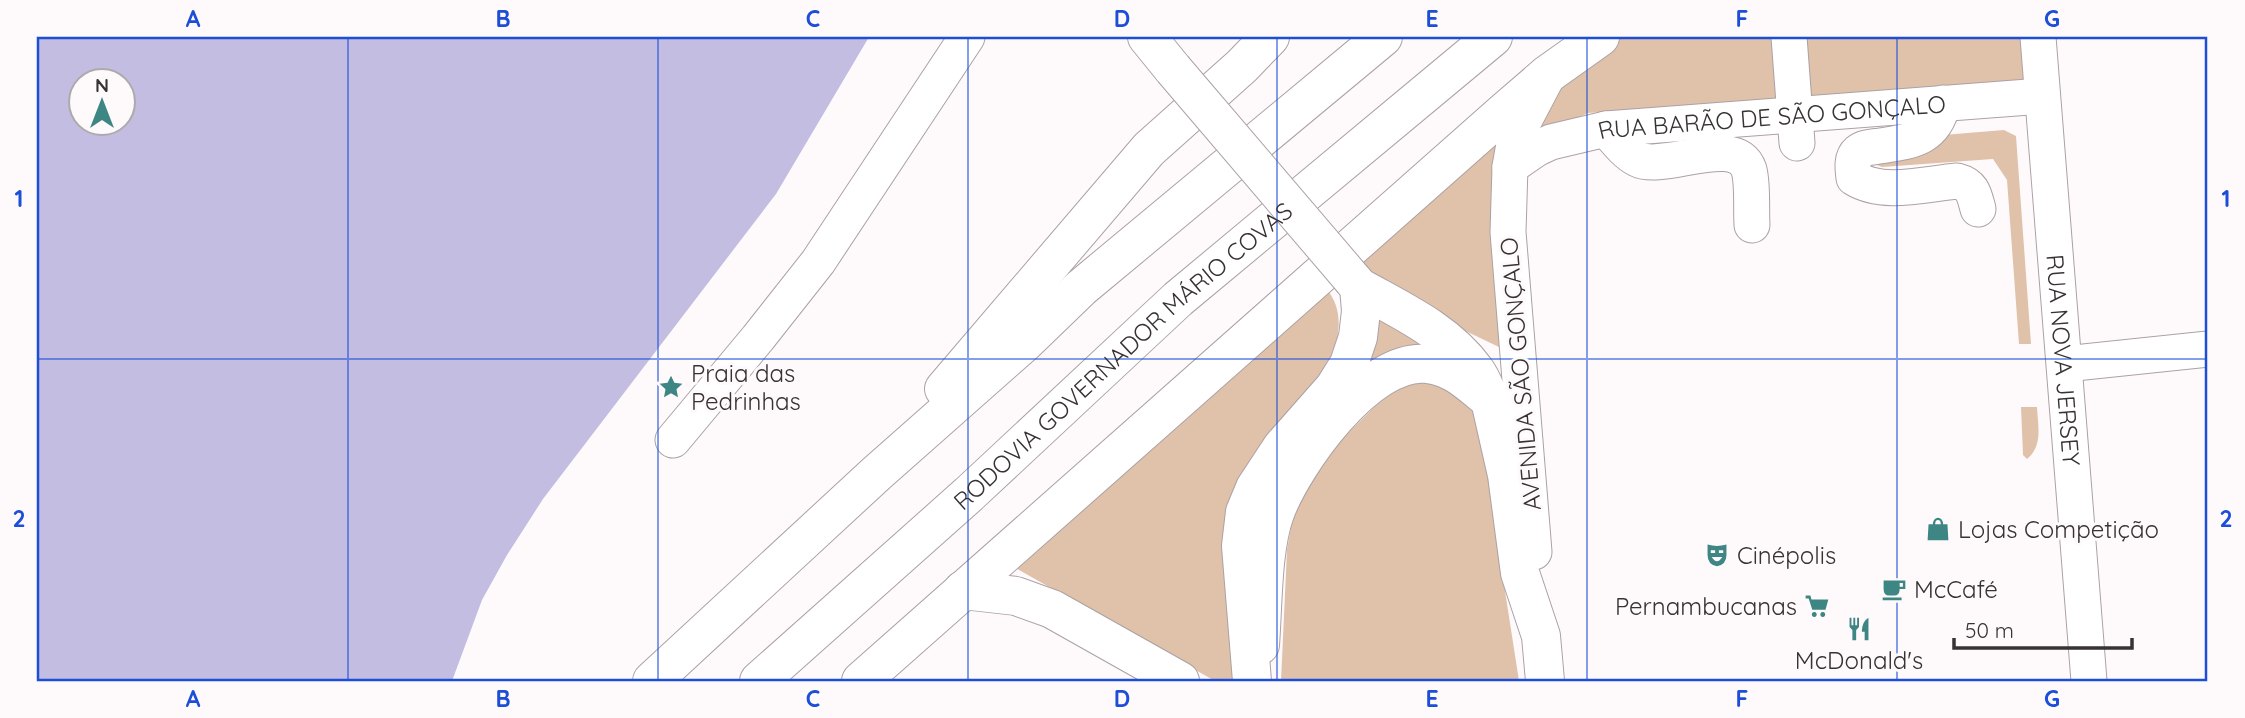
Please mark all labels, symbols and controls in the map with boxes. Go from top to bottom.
text: A [186,4,201,33]
text: B [495,4,511,33]
text: C [806,4,820,33]
text: D [1114,4,1130,33]
text: E [1425,4,1439,33]
text: F [1736,4,1748,33]
text: G [2044,4,2060,33]
north arrow [66,66,136,136]
text: N [95,73,109,97]
street label: RUA BARÃO DE SÃO GONÇALO [1595,88,1947,145]
text: 1 [15,184,23,213]
text: 1 [2222,184,2230,213]
street label: RODOVIA GOVERNADOR MÁRIO COVAS [947,195,1298,516]
street label: AVENIDA SÃO GONÇALO [1493,236,1547,512]
street label: RUA NOVA JERSEY [2040,253,2087,467]
place label: Praia das Pedrinhas [691,358,801,416]
place icon: Praia das Pedrinhas [657,373,685,401]
text: 2 [12,504,26,533]
text: 2 [2219,504,2233,533]
place label: Lojas Competição [1958,514,2159,544]
shop icon: Lojas Competição [1924,515,1952,543]
place label: Cinépolis [1737,540,1836,570]
theatre icon: Cinépolis [1703,541,1731,569]
place label: McCafé [1914,574,1998,604]
cafe icon: McCafé [1880,575,1908,603]
place label: Pernambucanas [1615,591,1797,621]
supermarket icon: Pernambucanas [1803,592,1831,620]
scale bar [1954,606,2133,650]
restaurant icon: McDonald's [1845,615,1873,643]
text: 50 m [1965,617,2014,643]
place label: McDonald's [1795,645,1923,675]
text: A [186,684,201,713]
text: B [495,684,511,713]
text: C [806,684,820,713]
text: D [1114,684,1130,713]
text: E [1425,684,1439,713]
text: F [1736,684,1748,713]
text: G [2044,684,2060,713]

